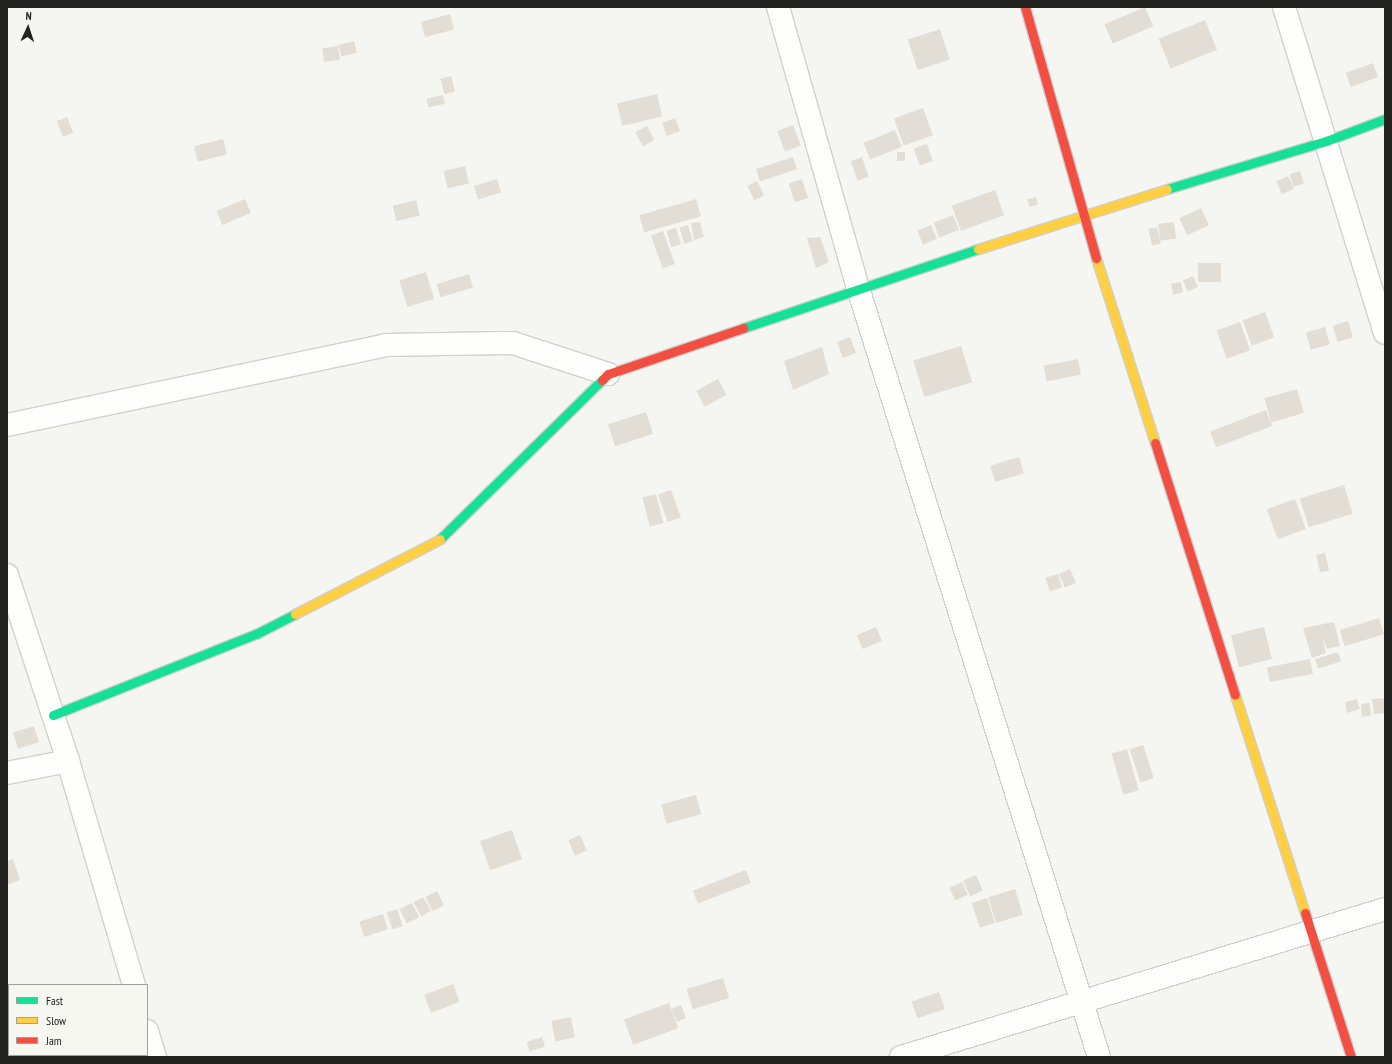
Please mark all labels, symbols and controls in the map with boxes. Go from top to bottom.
north arrow [8,8,48,48]
text: N [25,9,32,23]
legend [8,984,148,1056]
text: Fast [46,993,63,1008]
text: Slow [46,1013,66,1028]
text: Jam [46,1033,62,1048]

